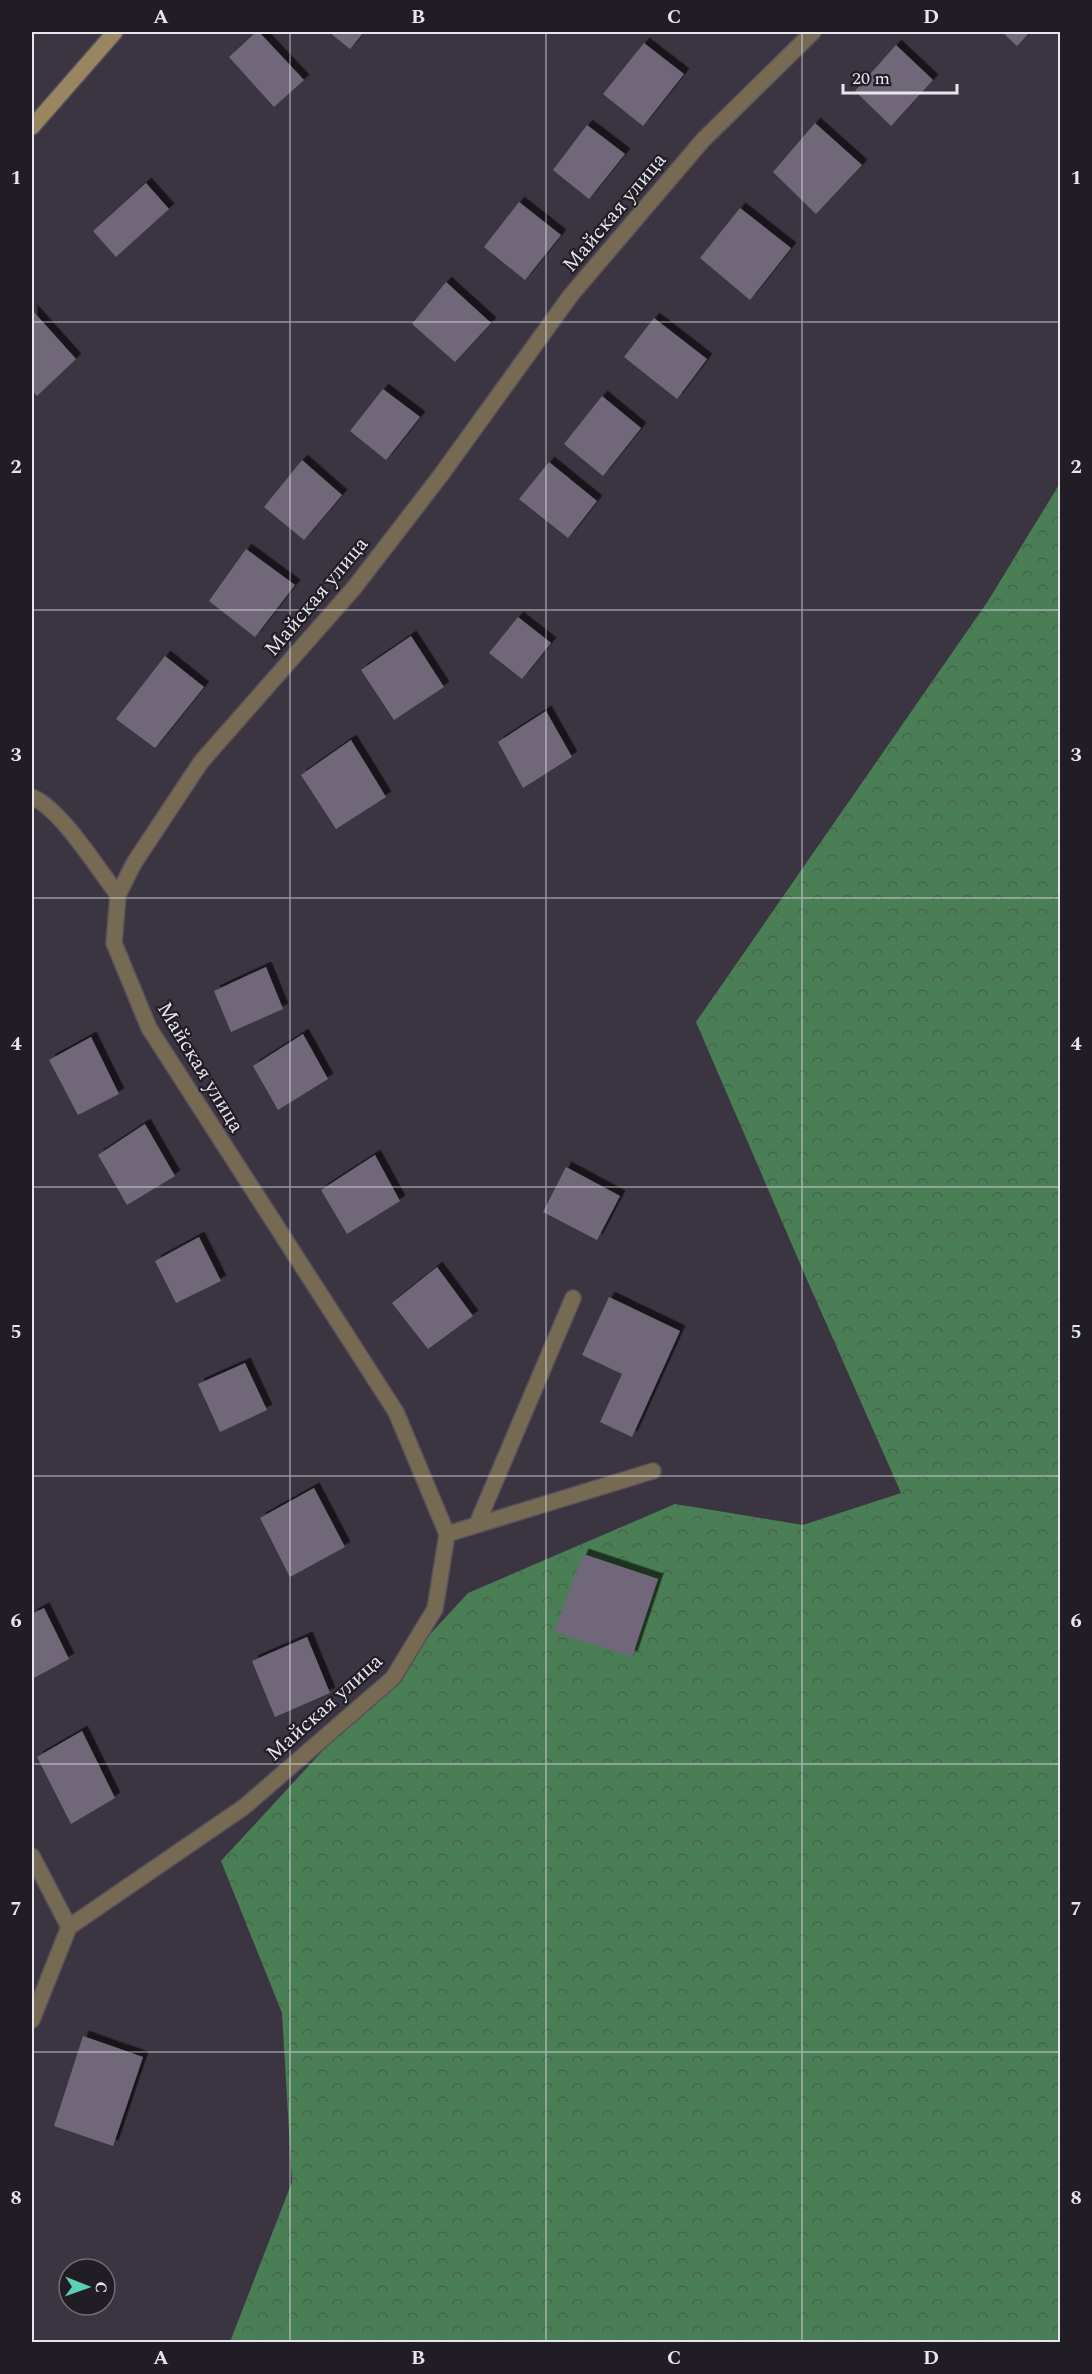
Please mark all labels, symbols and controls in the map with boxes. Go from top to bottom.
text: A [153,2,169,32]
text: B [411,2,425,32]
text: C [667,2,681,32]
text: D [923,2,939,32]
scale bar [843,57,957,95]
text: 20 m [852,65,890,92]
street label: Майская улица [555,145,675,280]
text: 1 [10,163,22,193]
text: 1 [1070,163,1082,193]
text: 2 [10,452,22,482]
text: 2 [1070,452,1082,482]
street label: Майская улица [257,529,377,664]
text: 3 [10,740,22,770]
text: 3 [1070,740,1082,770]
street label: Майская улица [148,996,252,1140]
text: 4 [10,1029,22,1059]
text: 4 [1070,1029,1082,1059]
text: 5 [10,1317,22,1347]
text: 5 [1070,1317,1082,1347]
text: 6 [10,1606,22,1636]
text: 6 [1070,1606,1082,1636]
street label: Майская улица [259,1646,391,1769]
text: 7 [10,1894,22,1924]
text: 7 [1070,1894,1082,1924]
text: 8 [10,2183,22,2213]
text: 8 [1070,2183,1082,2213]
north arrow [57,2257,117,2317]
text: С [89,2281,113,2293]
text: A [153,2343,169,2373]
text: B [411,2343,425,2373]
text: C [667,2343,681,2373]
text: D [923,2343,939,2373]

